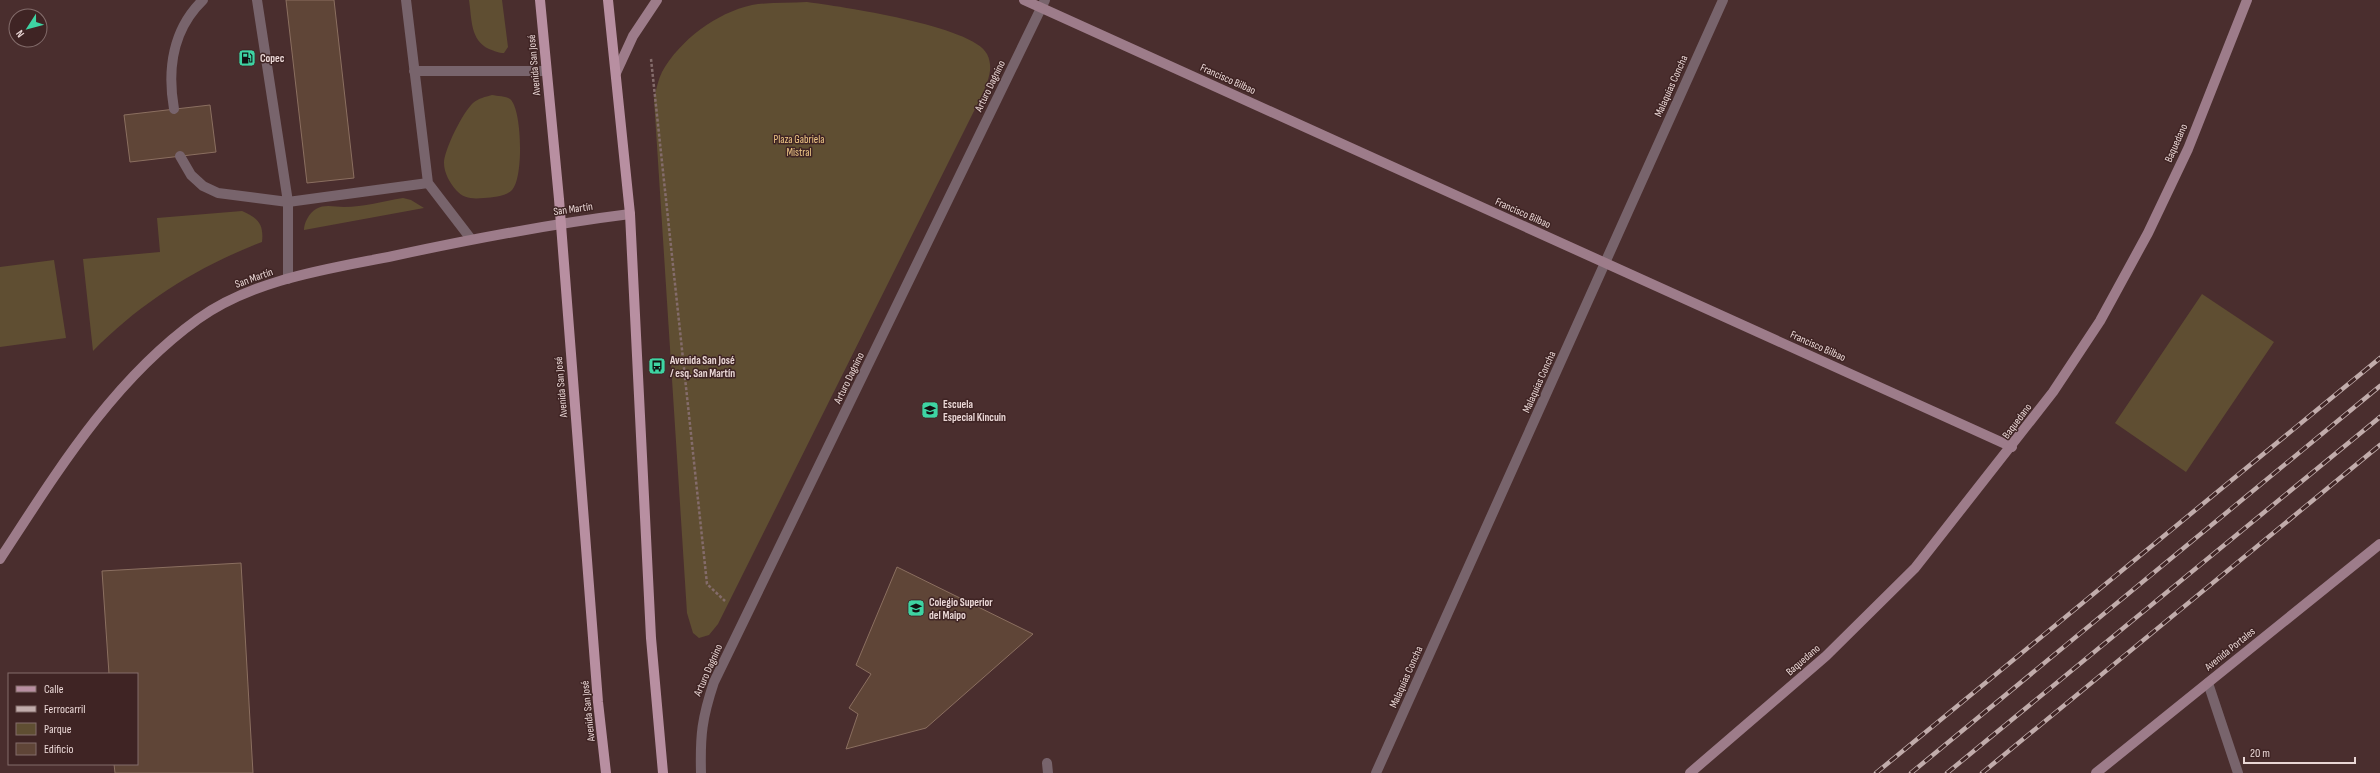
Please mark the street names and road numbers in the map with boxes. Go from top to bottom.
street label: Avenida San José [525,34,543,97]
street label: Malaquias Concha [1652,53,1690,119]
street label: Arturo Dagnino [972,58,1008,115]
street label: Francisco Bilbao [1198,61,1258,97]
street label: Baquedano [2162,121,2190,164]
street label: Francisco Bilbao [1493,195,1553,231]
street label: San Martín [552,200,594,218]
street label: San Martín [233,265,275,291]
street label: Francisco Bilbao [1788,328,1848,364]
street label: Malaquias Concha [1520,349,1558,415]
street label: Arturo Dagnino [831,350,867,407]
street label: Avenida San José [552,356,570,419]
street label: Baquedano [2000,400,2035,441]
street label: Avenida Portales [2201,625,2258,674]
street label: Baquedano [1783,641,1823,678]
street label: Arturo Dagnino [690,642,725,699]
street label: Malaquias Concha [1387,644,1425,710]
street label: Avenida San José [578,680,598,743]

